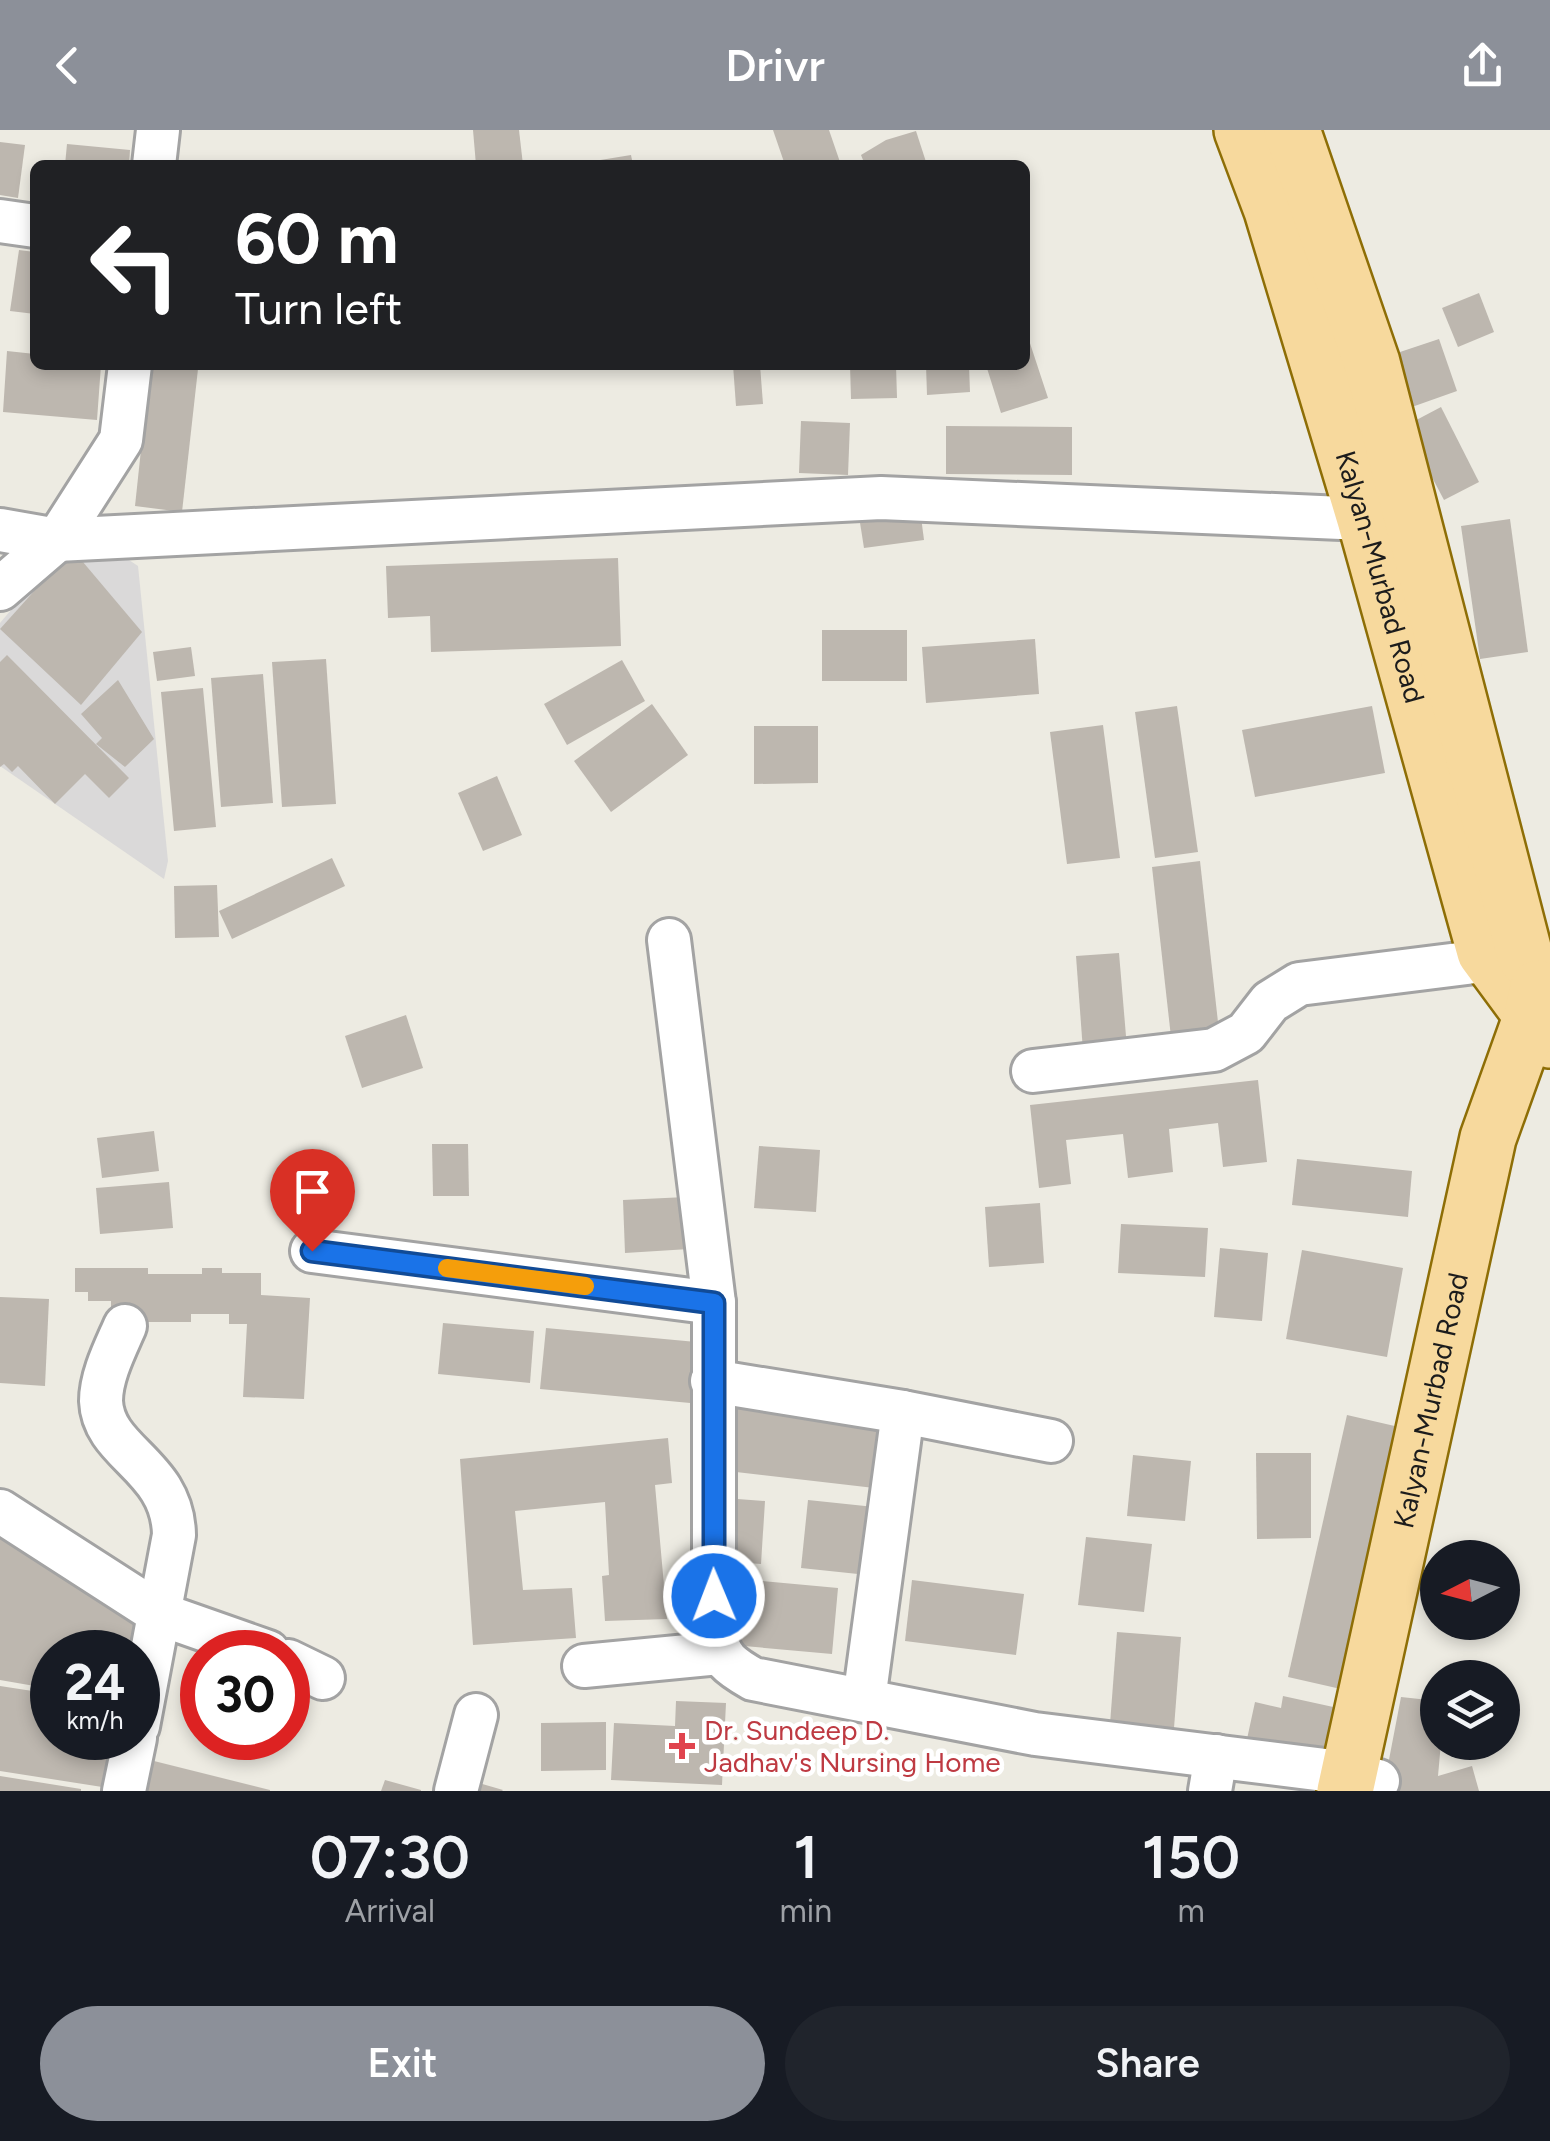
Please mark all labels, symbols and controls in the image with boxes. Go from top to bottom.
icon: back [40,38,95,93]
text: Drivr [725,38,825,92]
icon: share [1455,38,1510,93]
text: 60 m [235,196,399,281]
icon: left [70,200,200,330]
text: Turn left [235,281,402,335]
street label: Kalyan-Murbad Road [1328,447,1432,707]
pin [270,1149,355,1252]
icon: arrive [285,1164,340,1219]
street label: Kalyan-Murbad Road [1386,1269,1475,1531]
north arrow [1420,1540,1520,1640]
map controls [1420,1540,1520,1760]
position arrow [662,1544,766,1648]
speed limit sign: 30 [180,1630,310,1760]
text: 24 [65,1652,125,1713]
button: layers [1420,1660,1520,1760]
text: km/h [66,1705,124,1735]
place label: Dr. Sundeep D. Jadhav's Nursing Home [704,1713,1001,1779]
marker: Dr. Sundeep D. Jadhav's Nursing Home [669,1733,695,1759]
text: 07:30 [310,1821,470,1893]
text: 1 [793,1821,818,1893]
text: 150 [1142,1821,1240,1893]
text: Arrival [345,1892,435,1930]
text: min [780,1892,832,1930]
text: m [1177,1892,1205,1930]
button: Exit [40,2006,765,2121]
button: Share [785,2006,1510,2121]

